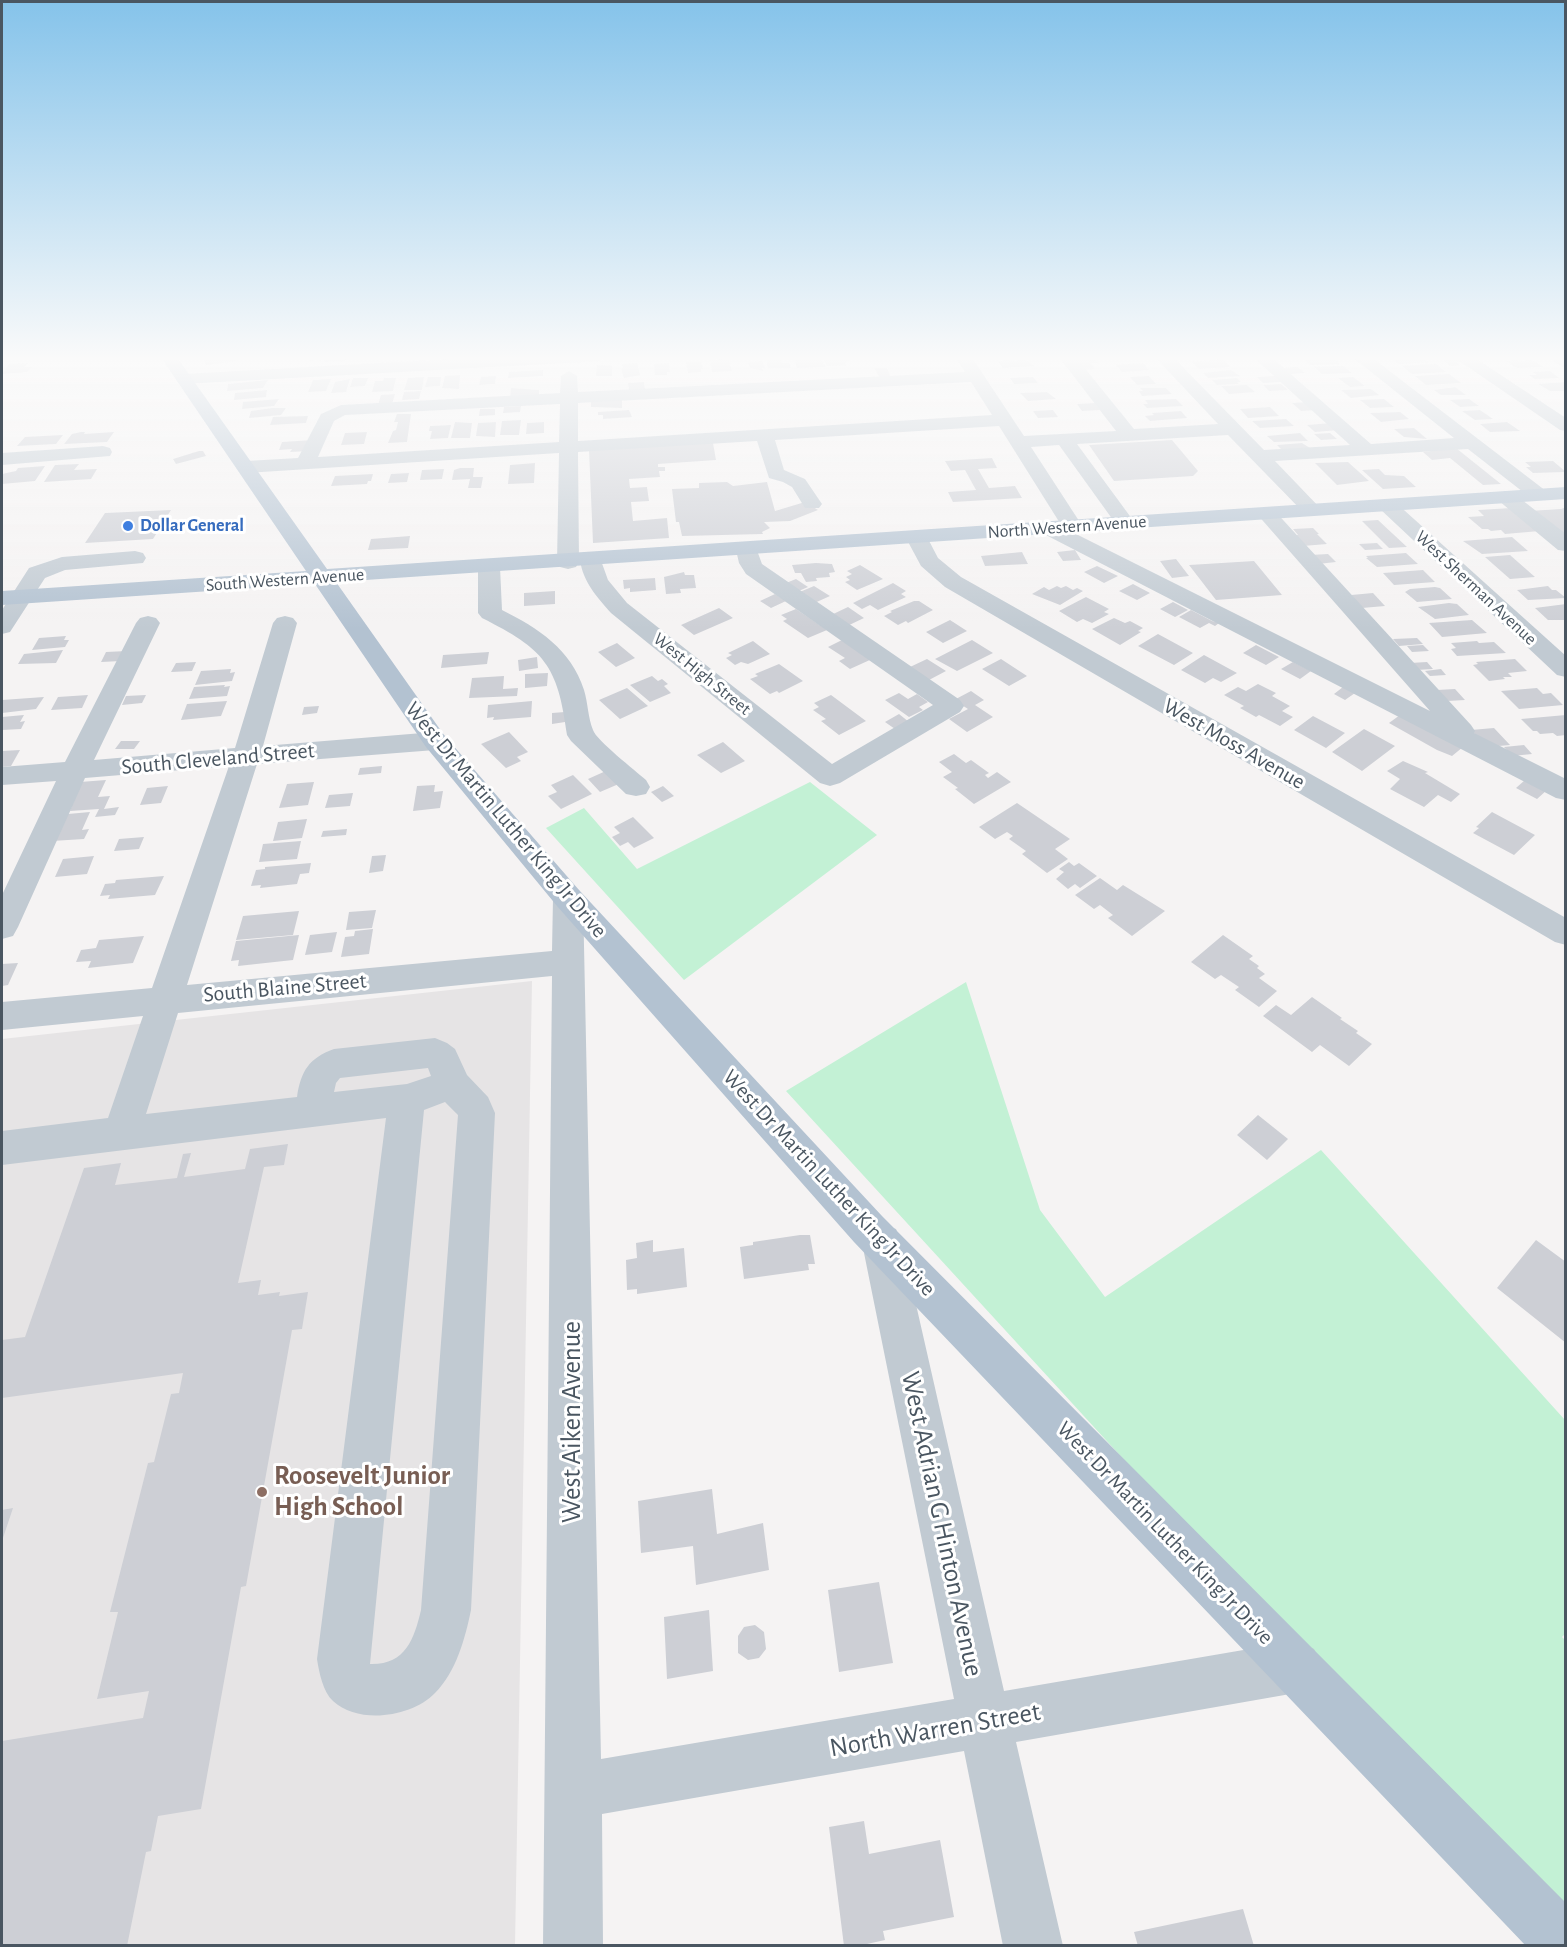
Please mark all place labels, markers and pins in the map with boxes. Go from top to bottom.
place label: Dollar General [140,515,244,537]
marker: Dollar General [121,519,135,533]
place label: Roosevelt Junior High School [274,1460,450,1523]
marker: Roosevelt Junior High School [255,1485,269,1499]

